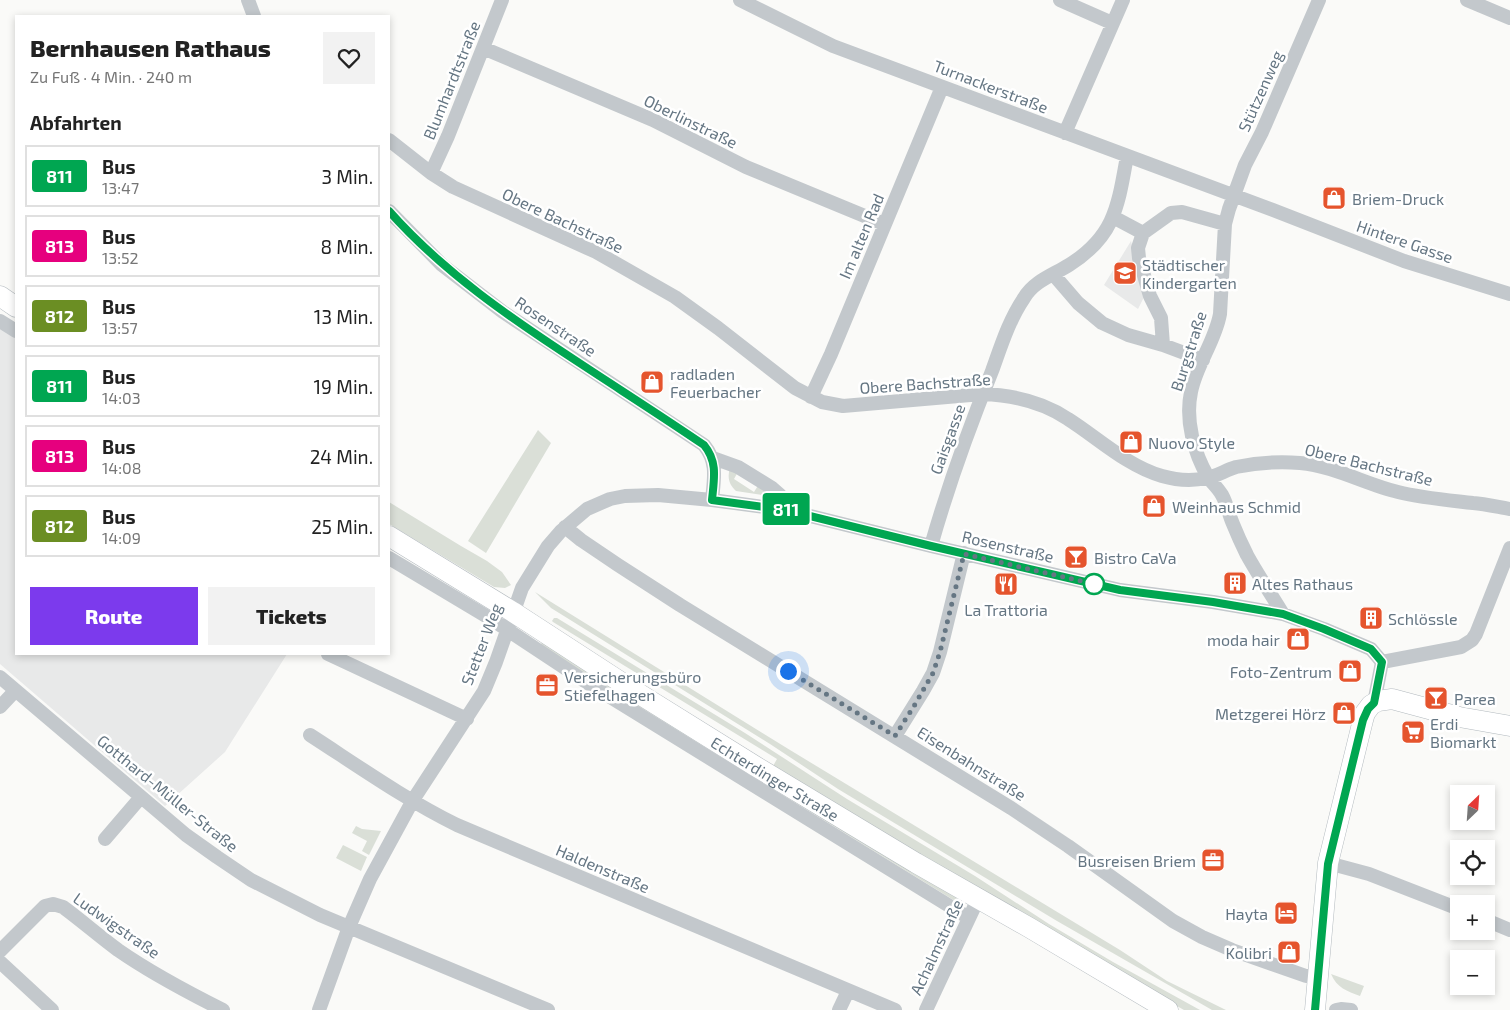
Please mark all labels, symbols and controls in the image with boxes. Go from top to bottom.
street label: Blumhardtstraße [419,18,483,142]
button: heart [323,32,375,84]
text: Bernhausen Rathaus [30,33,271,62]
street label: Stützenweg [1234,47,1286,135]
street label: Turnackerstraße [931,55,1051,117]
text: Zu Fuß · 4 Min. · 240 m [30,67,192,86]
street label: Oberlinstraße [641,90,741,152]
text: Abfahrten [30,111,122,134]
text: Bus [102,155,136,178]
text: 811 [46,165,73,187]
text: 3 Min. [321,165,373,188]
text: 13:47 [102,178,139,197]
street label: Obere Bachstraße [499,184,627,256]
shop icon: Briem-Druck [1321,185,1347,211]
place label: Briem-Druck [1352,189,1444,208]
street label: Im alten Rad [835,191,887,281]
street label: Hintere Gasse [1354,216,1456,266]
text: Bus [102,225,136,248]
text: 813 [45,235,74,257]
text: 8 Min. [320,235,373,258]
text: 13:52 [102,248,139,267]
place label: Städtischer Kindergarten [1142,255,1237,292]
school or university icon: Städtischer Kindergarten [1112,260,1138,286]
street label: Rosenstraße [512,292,600,360]
text: Bus [102,295,136,318]
text: 812 [45,305,74,327]
text: 13 Min. [314,305,373,328]
street label: Burgstraße [1166,309,1210,393]
text: 13:57 [102,318,138,337]
place label: radladen Feuerbacher [670,364,762,401]
text: Bus [102,365,136,388]
shop icon: radladen Feuerbacher [639,369,665,395]
street label: Obere Bachstraße [859,369,991,397]
text: 811 [46,375,73,397]
text: 19 Min. [314,375,373,398]
text: 14:03 [102,388,141,407]
street label: Gaisgasse [926,401,968,477]
shop icon: Nuovo Style [1118,429,1144,455]
place label: Nuovo Style [1148,433,1235,452]
text: Bus [102,435,136,458]
street label: Obere Bachstraße [1303,439,1435,489]
text: 813 [45,445,74,467]
text: 24 Min. [310,445,373,468]
text: 14:08 [102,458,141,477]
line badge: 811 [757,493,815,525]
shop icon: Weinhaus Schmid [1141,493,1167,519]
place label: Weinhaus Schmid [1172,497,1301,516]
text: 811 [773,498,799,520]
text: Bus [102,505,136,528]
text: 812 [45,515,74,537]
text: 25 Min. [311,515,373,538]
street label: Rosenstraße [960,526,1056,566]
text: 14:09 [102,528,141,547]
bar icon: Bistro CaVa [1063,544,1089,570]
place label: Bistro CaVa [1094,548,1176,567]
building icon: Altes Rathaus [1222,570,1248,596]
restaurant icon: La Trattoria [993,571,1019,597]
unlabelled marker [1083,573,1105,595]
place label: Altes Rathaus [1252,574,1353,593]
button: Route [30,587,198,645]
button: Tickets [208,587,375,645]
street label: Stetter Weg [457,600,505,688]
place label: La Trattoria [964,600,1048,619]
building icon: Schlössle [1358,605,1384,631]
place label: Schlössle [1388,609,1458,628]
shop icon: moda hair [1285,626,1311,652]
place label: moda hair [1207,630,1281,649]
shop icon: Foto-Zentrum [1337,658,1363,684]
your location [776,659,801,684]
place label: Foto-Zentrum [1230,662,1332,681]
place label: Versicherungsbüro Stiefelhagen [564,667,701,704]
office icon: Versicherungsbüro Stiefelhagen [534,672,560,698]
bar icon: Parea [1423,685,1449,711]
place label: Parea [1454,689,1496,708]
shop icon: Metzgerei Hörz [1331,700,1357,726]
place label: Metzgerei Hörz [1215,704,1326,723]
place label: Erdi Biomarkt [1430,714,1496,751]
supermarket icon: Erdi Biomarkt [1400,719,1426,745]
street label: Eisenbahnstraße [914,722,1030,804]
street label: Gotthard-Müller-Straße [94,730,242,856]
street label: Echterdinger Straße [708,732,843,824]
north arrow [1450,785,1495,830]
map controls [1450,785,1495,995]
street label: Haldenstraße [553,840,653,896]
button: locate [1450,840,1495,885]
office icon: Busreisen Briem [1200,847,1226,873]
place label: Busreisen Briem [1078,851,1196,870]
street label: Ludwigstraße [70,888,164,962]
button: + [1450,895,1495,940]
street label: Achalmstraße [906,896,966,998]
hotel icon: Hayta [1273,900,1299,926]
place label: Hayta [1225,904,1268,923]
shop icon: Kolibri [1276,939,1302,965]
place label: Kolibri [1225,943,1272,962]
button: − [1450,950,1495,995]

